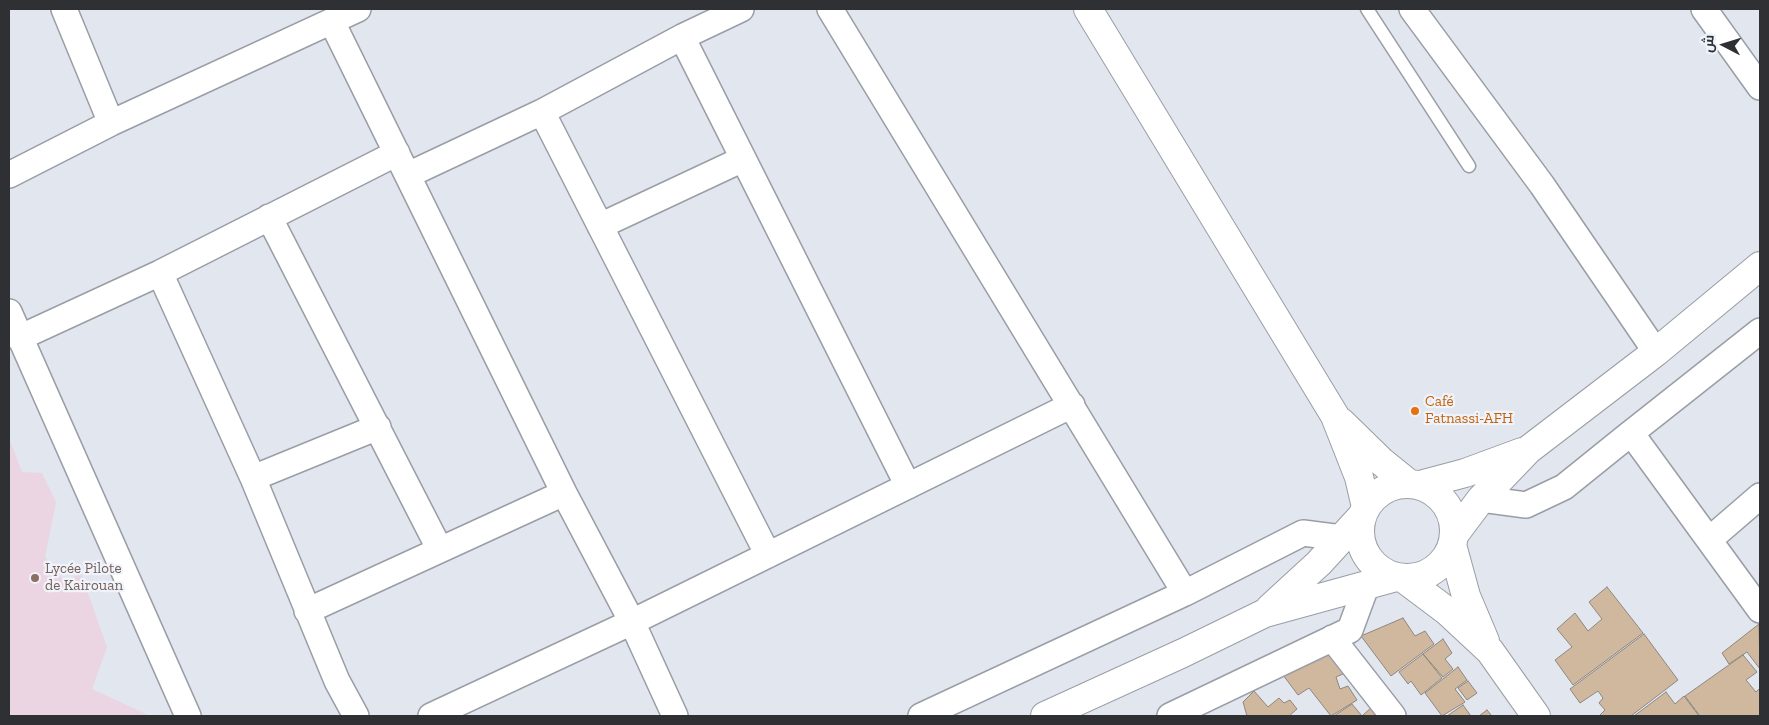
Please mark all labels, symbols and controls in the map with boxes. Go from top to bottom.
north arrow [1699,20,1749,70]
text: ش [1699,34,1718,53]
place label: Café Fatnassi-AFH [1425,393,1513,428]
marker: Café Fatnassi-AFH [1409,405,1421,417]
place label: Lycée Pilote de Kairouan [45,560,123,595]
marker: Lycée Pilote de Kairouan [29,572,41,584]

